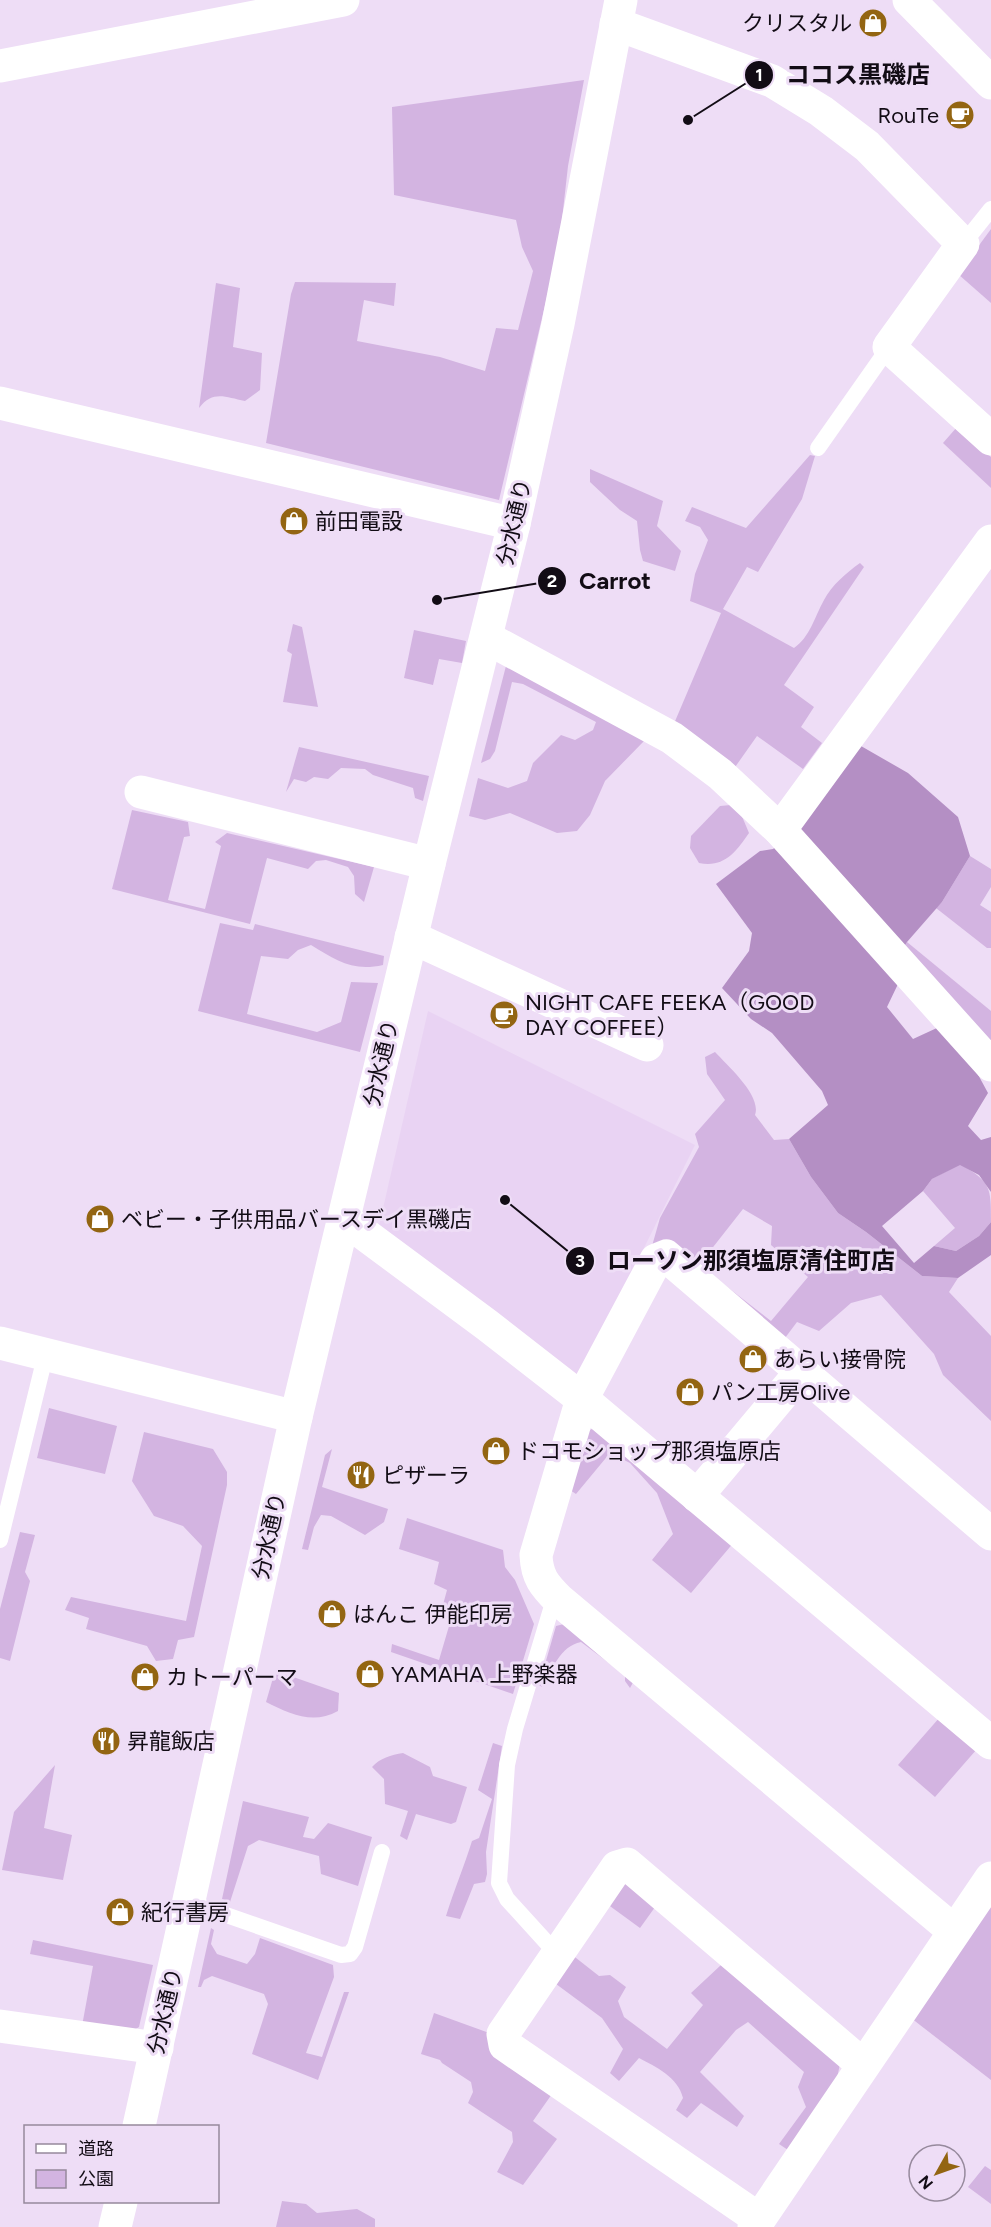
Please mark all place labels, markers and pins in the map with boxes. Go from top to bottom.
shop icon: クリスタル [857,7,889,39]
place label: クリスタル [742,10,852,37]
callout: ココス黒磯店 [744,54,942,96]
cafe icon: RouTe [944,99,976,131]
place label: RouTe [877,102,939,129]
shop icon: 前田電設 [278,505,310,537]
place label: 前田電設 [315,508,403,535]
callout: Carrot [537,560,663,602]
place label: NIGHT CAFE FEEKA（GOOD DAY COFFEE） [525,989,814,1041]
cafe icon: NIGHT CAFE FEEKA（GOOD DAY COFFEE） [488,999,520,1031]
shop icon: ベビー・子供用品バースデイ黒磯店 [84,1203,116,1235]
place label: ベビー・子供用品バースデイ黒磯店 [121,1206,472,1233]
callout: ローソン那須塩原清住町店 [565,1240,907,1282]
shop icon: あらい接骨院 [737,1343,769,1375]
place label: あらい接骨院 [774,1346,906,1373]
shop icon: パン工房Olive [674,1376,706,1408]
place label: パン工房Olive [711,1379,850,1406]
shop icon: ドコモショップ那須塩原店 [480,1435,512,1467]
place label: ドコモショップ那須塩原店 [517,1438,781,1465]
restaurant icon: ピザーラ [345,1459,377,1491]
place label: ピザーラ [382,1462,470,1489]
shop icon: はんこ 伊能印房 [316,1598,348,1630]
place label: はんこ 伊能印房 [353,1601,512,1628]
shop icon: YAMAHA 上野楽器 [354,1658,386,1690]
shop icon: カトーパーマ [129,1661,161,1693]
place label: YAMAHA 上野楽器 [391,1661,578,1688]
place label: カトーパーマ [166,1664,298,1691]
restaurant icon: 昇龍飯店 [90,1725,122,1757]
place label: 昇龍飯店 [127,1728,215,1755]
shop icon: 紀行書房 [104,1896,136,1928]
place label: 紀行書房 [141,1899,229,1926]

